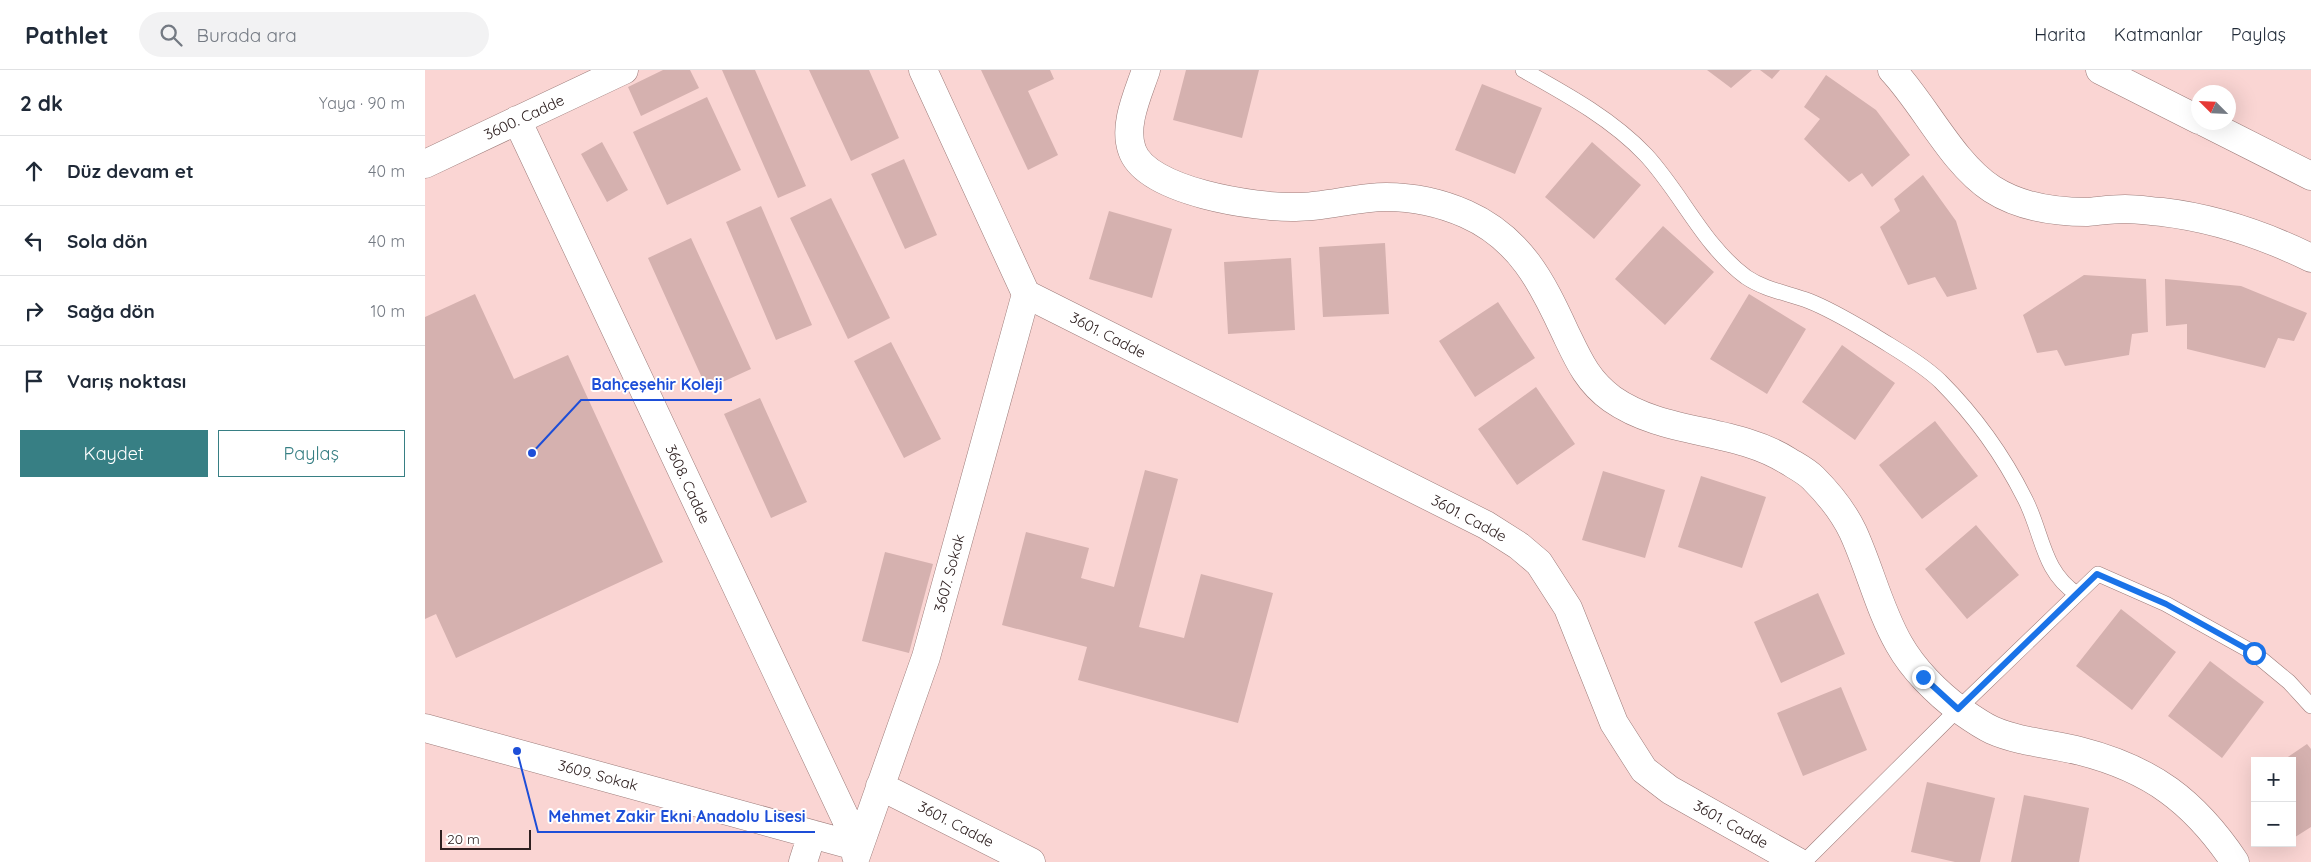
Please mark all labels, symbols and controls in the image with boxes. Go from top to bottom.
search box [139,12,489,57]
text: Pathlet [25,20,109,50]
icon: search [157,21,185,49]
text: Burada ara [197,23,297,47]
text: Harita [2034,23,2086,46]
text: Katmanlar [2114,23,2203,46]
text: Paylaş [2231,23,2286,46]
north arrow [2191,85,2236,130]
text: 2 dk [20,90,63,116]
street label: 3600. Cadde [481,90,567,144]
text: Yaya · 90 m [319,93,405,113]
icon: ahead [20,157,48,185]
text: Düz devam et [67,159,194,183]
text: 40 m [368,161,405,181]
icon: left [20,227,48,255]
text: Sola dön [67,229,148,253]
text: 40 m [368,231,405,251]
icon: right [20,297,48,325]
text: Sağa dön [67,299,155,323]
text: 10 m [371,301,405,321]
street label: 3601. Cadde [1067,308,1149,362]
icon: arrive [20,367,48,395]
text: Varış noktası [67,369,186,393]
callout: Bahçeşehir Koleji [581,369,732,400]
text: Bahçeşehir Koleji [591,374,723,394]
button: Kaydet [20,430,208,477]
button: Paylaş [218,430,405,477]
street label: 3608. Cadde [661,441,715,527]
street label: 3601. Cadde [1428,490,1510,546]
street label: 3607. Sokak [929,532,969,614]
route start [2243,642,2266,665]
route end [1912,666,1935,689]
street label: 3609. Sokak [556,755,640,795]
map controls [2251,757,2296,847]
button: + [2251,757,2296,802]
street label: 3601. Cadde [1690,796,1772,852]
street label: 3601. Cadde [915,797,997,851]
callout: Mehmet Zakir Ekni Anadolu Lisesi [538,801,815,832]
button: − [2251,802,2296,847]
text: Mehmet Zakir Ekni Anadolu Lisesi [548,806,806,826]
scale bar [440,827,531,850]
text: 20 m [447,830,480,848]

